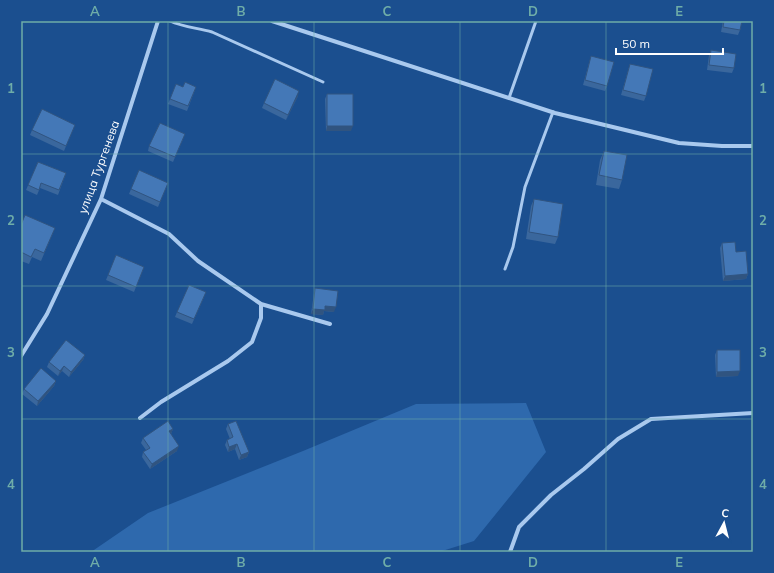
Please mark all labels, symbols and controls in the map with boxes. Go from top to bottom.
text: A [90,3,100,19]
text: B [237,3,246,19]
text: C [383,3,392,19]
text: D [528,3,538,19]
text: E [675,3,683,19]
scale bar [616,30,723,56]
text: 50 m [622,36,650,51]
text: 1 [7,80,15,96]
text: 1 [759,80,767,96]
street label: улица Тургенева [75,118,122,215]
text: 2 [7,212,15,228]
text: 2 [759,212,767,228]
text: 3 [7,344,15,360]
text: 3 [759,344,767,360]
text: 4 [7,476,15,492]
text: 4 [759,476,767,492]
north arrow [704,503,744,543]
text: С [721,506,730,521]
text: A [90,554,100,570]
text: B [237,554,246,570]
text: C [383,554,392,570]
text: D [528,554,538,570]
text: E [675,554,683,570]

